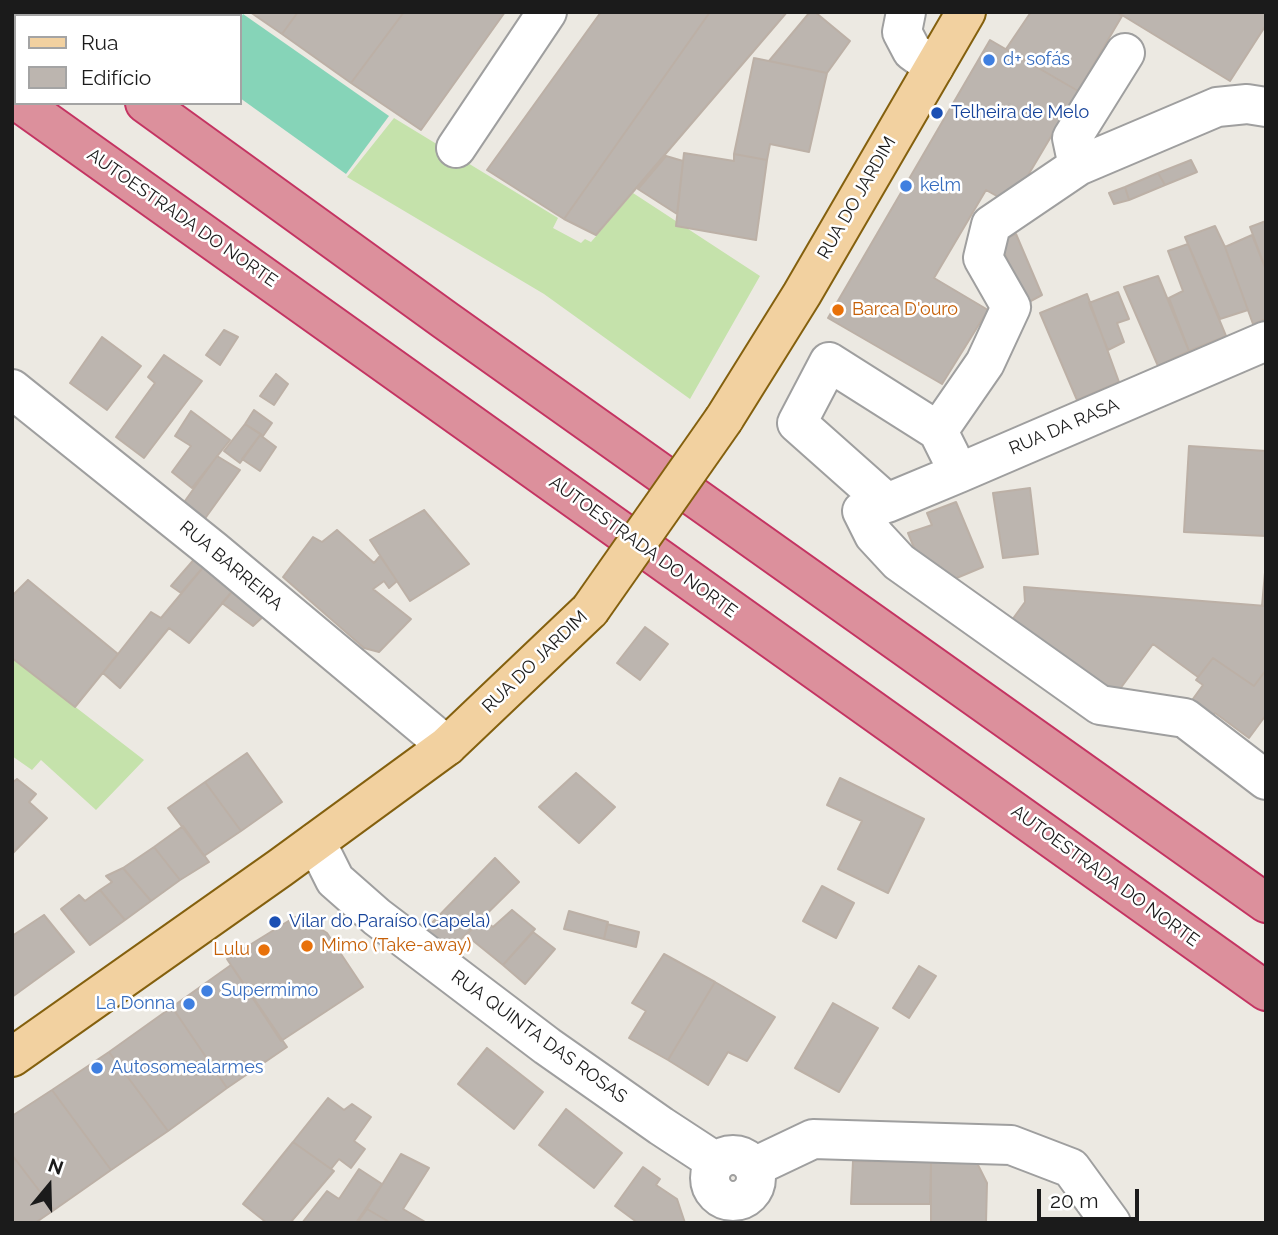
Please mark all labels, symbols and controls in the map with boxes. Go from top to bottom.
legend [14,14,242,105]
text: Rua [81,30,118,55]
place label: d+ sofás [1003,49,1070,71]
marker: d+ sofás [981,52,997,68]
text: Edifício [81,65,151,90]
place label: Telheira de Melo [951,102,1089,124]
marker: Telheira de Melo [929,105,945,121]
street label: RUA DO JARDIM [813,133,901,263]
street label: AUTOESTRADA DO NORTE [83,144,281,292]
place label: kelm [920,175,961,197]
marker: kelm [898,178,914,194]
place label: Barca D'ouro [852,299,958,321]
marker: Barca D'ouro [830,302,846,318]
street label: RUA DA RASA [1006,394,1122,460]
street label: AUTOESTRADA DO NORTE [545,472,741,622]
street label: RUA BARREIRA [175,517,287,615]
street label: RUA DO JARDIM [478,606,592,718]
street label: AUTOESTRADA DO NORTE [1007,801,1203,951]
place label: Vilar do Paraíso (Capela) [289,911,490,933]
marker: Vilar do Paraíso (Capela) [267,914,283,930]
place label: Mimo (Take-away) [321,935,471,957]
marker: Mimo (Take-away) [299,938,315,954]
place label: Lulu [213,939,250,961]
marker: Lulu [256,942,272,958]
street label: RUA QUINTA DAS ROSAS [447,966,631,1108]
place label: Supermimo [221,980,318,1002]
marker: Supermimo [199,983,215,999]
place label: La Donna [96,993,175,1015]
marker: La Donna [181,996,197,1012]
place label: Autosomealarmes [111,1057,263,1079]
marker: Autosomealarmes [89,1060,105,1076]
north arrow [14,1151,84,1221]
text: N [45,1153,66,1179]
scale bar [1040,1176,1142,1220]
text: 20 m [1050,1188,1098,1213]

